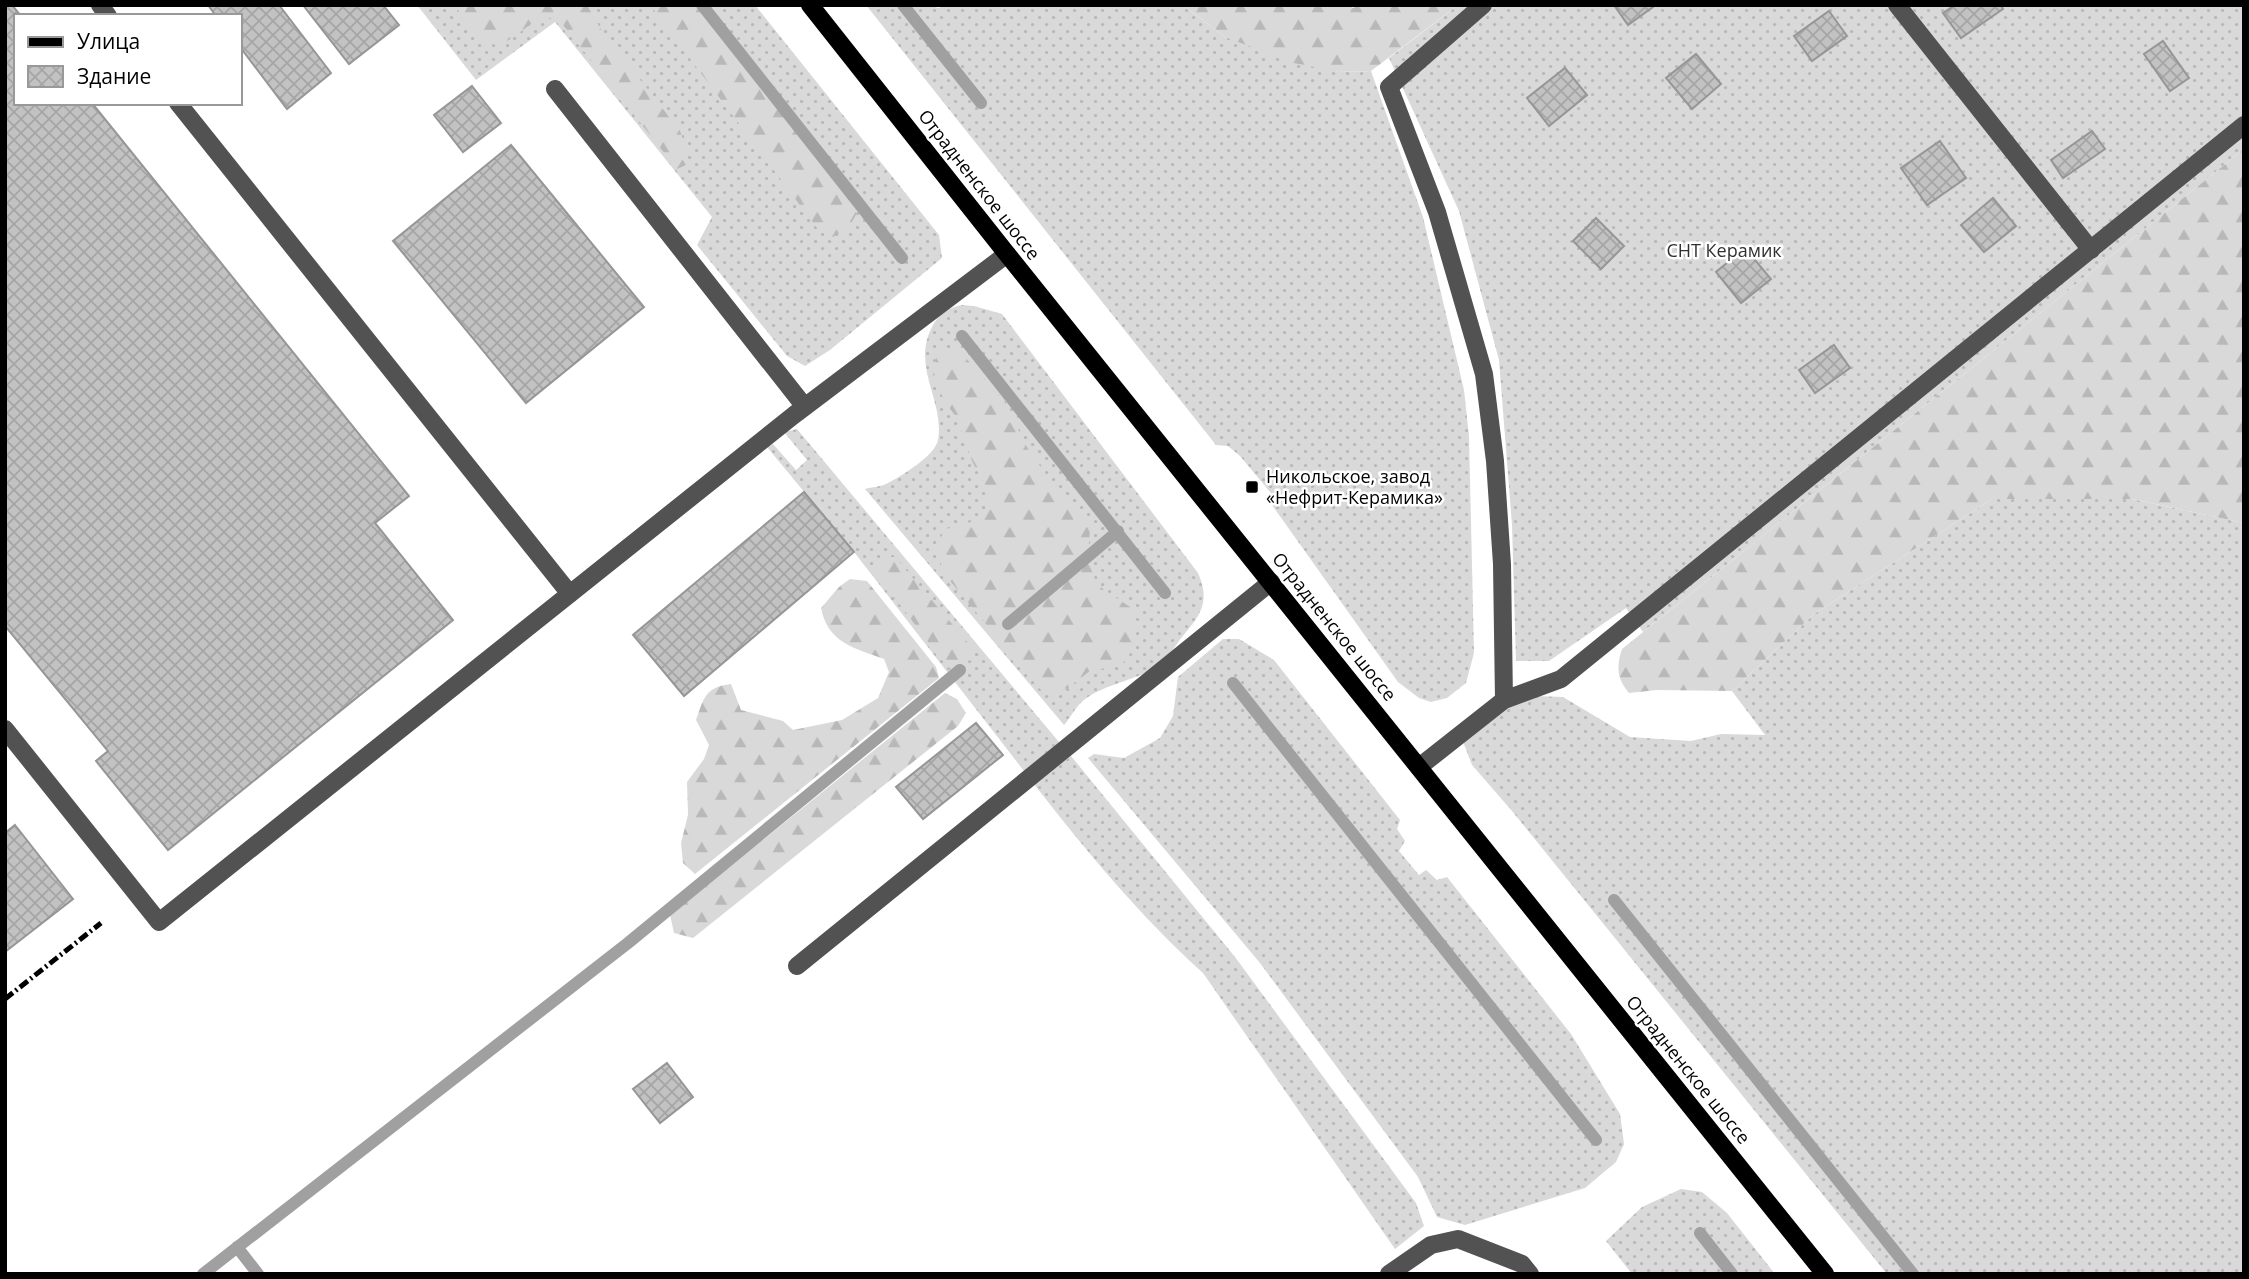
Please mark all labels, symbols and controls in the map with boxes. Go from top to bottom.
legend [14,14,242,105]
text: Улица [77,27,140,55]
text: Здание [77,62,151,90]
street label: Отрадненское шоссе [914,104,1046,264]
park label: СНТ Керамик [1666,238,1782,262]
place label: Никольское, завод «Нефрит-Керамика» [1266,464,1443,509]
marker: Никольское, завод «Нефрит-Керамика» [1244,479,1260,495]
street label: Отрадненское шоссе [1267,547,1402,706]
street label: Отрадненское шоссе [1621,990,1756,1149]

